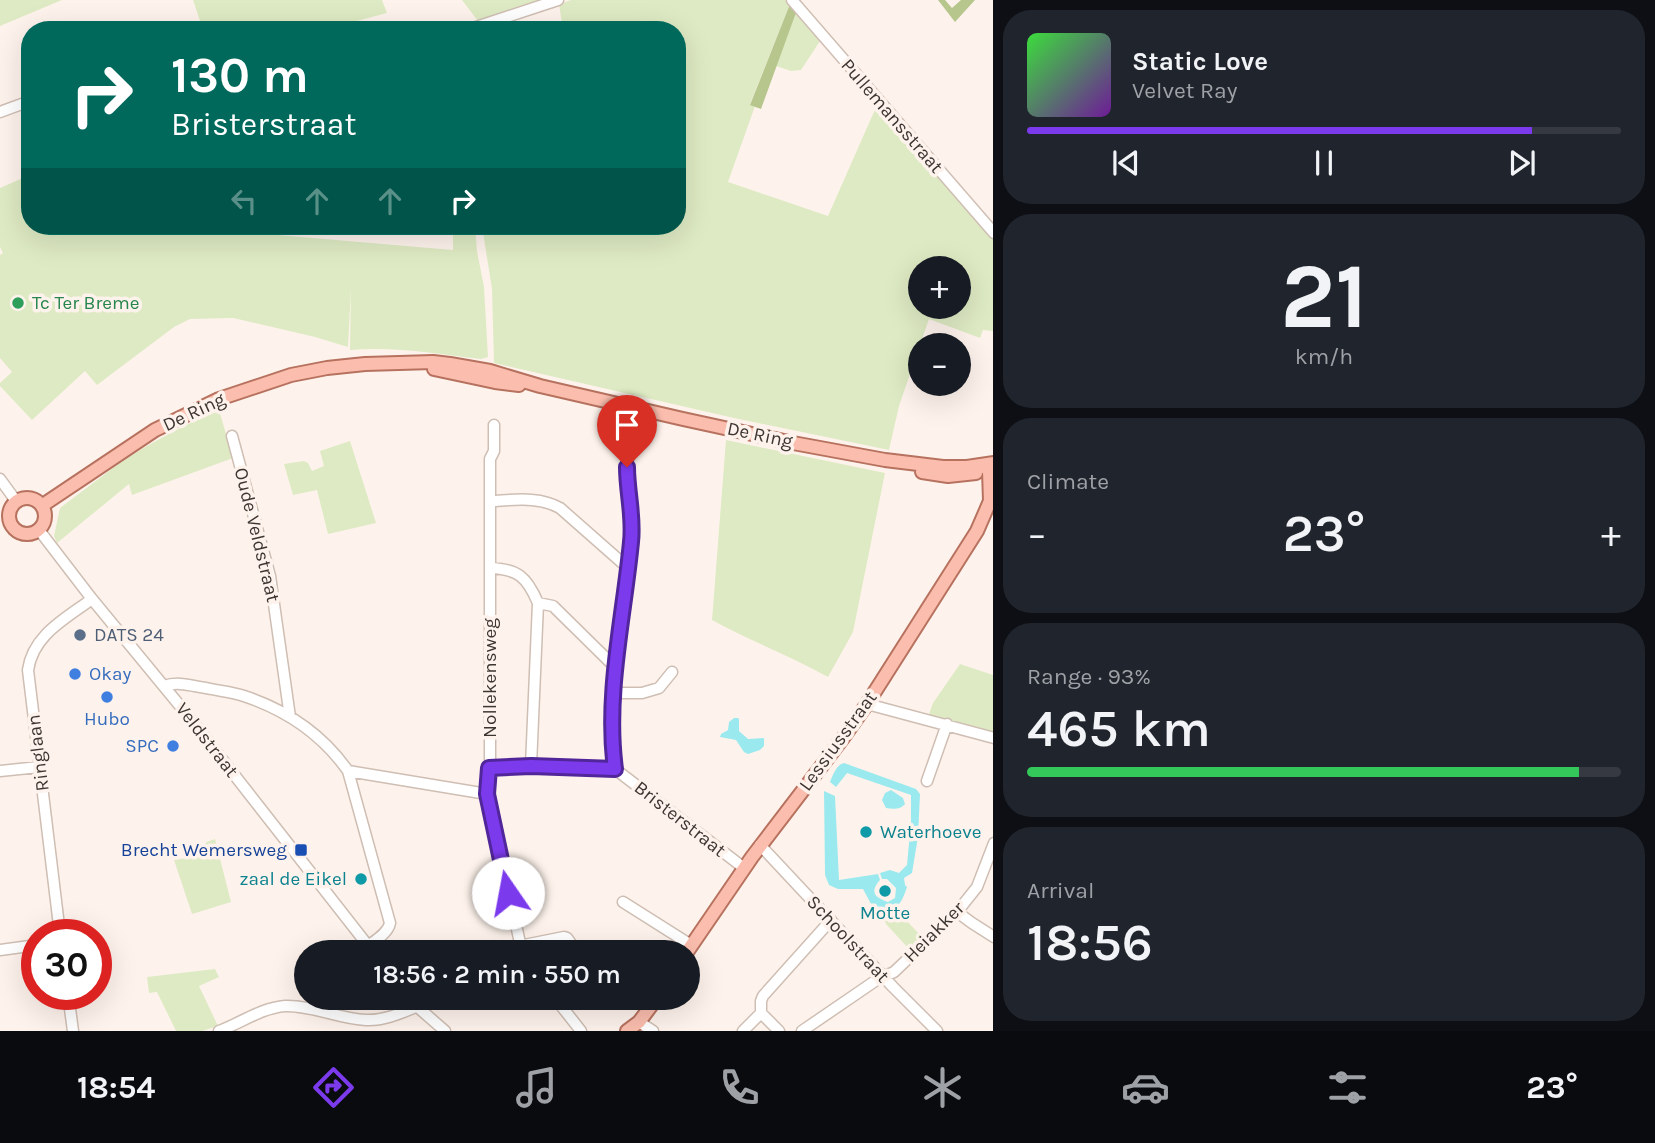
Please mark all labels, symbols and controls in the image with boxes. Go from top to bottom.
text: Static Love [1132,46,1268,77]
text: 130 m [171,47,309,104]
icon: right [56,49,147,140]
street label: Pullemansstraat [836,54,948,178]
text: Velvet Ray [1132,77,1237,104]
text: Bristerstraat [171,106,357,143]
icon: previous [1107,144,1145,182]
icon: pause [1305,144,1343,182]
icon: next [1503,144,1541,182]
icon: left [225,182,263,220]
icon: ahead [298,182,336,220]
icon: ahead [371,182,409,220]
icon: right [444,182,482,220]
text: 21 [1280,244,1368,350]
map controls [908,256,971,396]
button: + [908,256,971,319]
place label: Tc Ter Breme [32,292,140,314]
marker: Tc Ter Breme [10,295,26,311]
button: − [908,333,971,396]
text: km/h [1295,343,1353,370]
street label: De Ring [159,388,229,436]
pin [597,395,657,467]
icon: arrive [608,406,646,444]
street label: De Ring [725,417,795,453]
street label: Oude Veldstraat [230,465,284,605]
text: Climate [1027,468,1109,495]
text: 23° [1283,503,1365,564]
text: − [1027,512,1047,557]
text: + [1601,512,1621,557]
street label: Nollekensweg [479,618,501,738]
place label: DATS 24 [94,624,164,646]
marker: DATS 24 [72,627,88,643]
place label: Okay [89,663,131,685]
text: Range · 93% [1027,663,1151,690]
marker: Okay [67,666,83,682]
street label: Lessiusstraat [794,687,882,795]
marker: Hubo [99,689,115,705]
street label: Veldstraat [171,698,243,782]
text: 465 km [1027,698,1211,759]
place label: Hubo [84,708,130,730]
street label: Ringlaan [22,713,54,793]
place label: SPC [125,735,159,757]
marker: SPC [165,738,181,754]
street label: Bristerstraat [630,776,730,862]
place label: Waterhoeve [880,821,982,843]
marker: Waterhoeve [858,824,874,840]
place label: Brecht Wemersweg [121,839,287,861]
marker: Brecht Wemersweg [293,842,309,858]
position arrow [471,856,545,930]
place label: zaal de Eikel [240,868,347,890]
marker: zaal de Eikel [353,871,369,887]
text: Arrival [1027,877,1094,904]
marker: Motte [877,883,893,899]
street label: Schoolstraat [802,891,894,987]
street label: Heiakker [899,897,969,967]
place label: Motte [860,902,910,924]
text: 18:56 [1027,912,1153,973]
speed limit sign: 30 [21,919,112,1010]
text: 18:56 · 2 min · 550 m [373,959,621,990]
icon: directions [309,1063,358,1112]
icon: music [512,1063,561,1112]
icon: phone [715,1063,764,1112]
icon: climate [918,1063,967,1112]
icon: car [1121,1063,1170,1112]
icon: filters [1323,1063,1372,1112]
text: 18:54 [77,1069,155,1106]
text: 23° [1526,1069,1578,1106]

